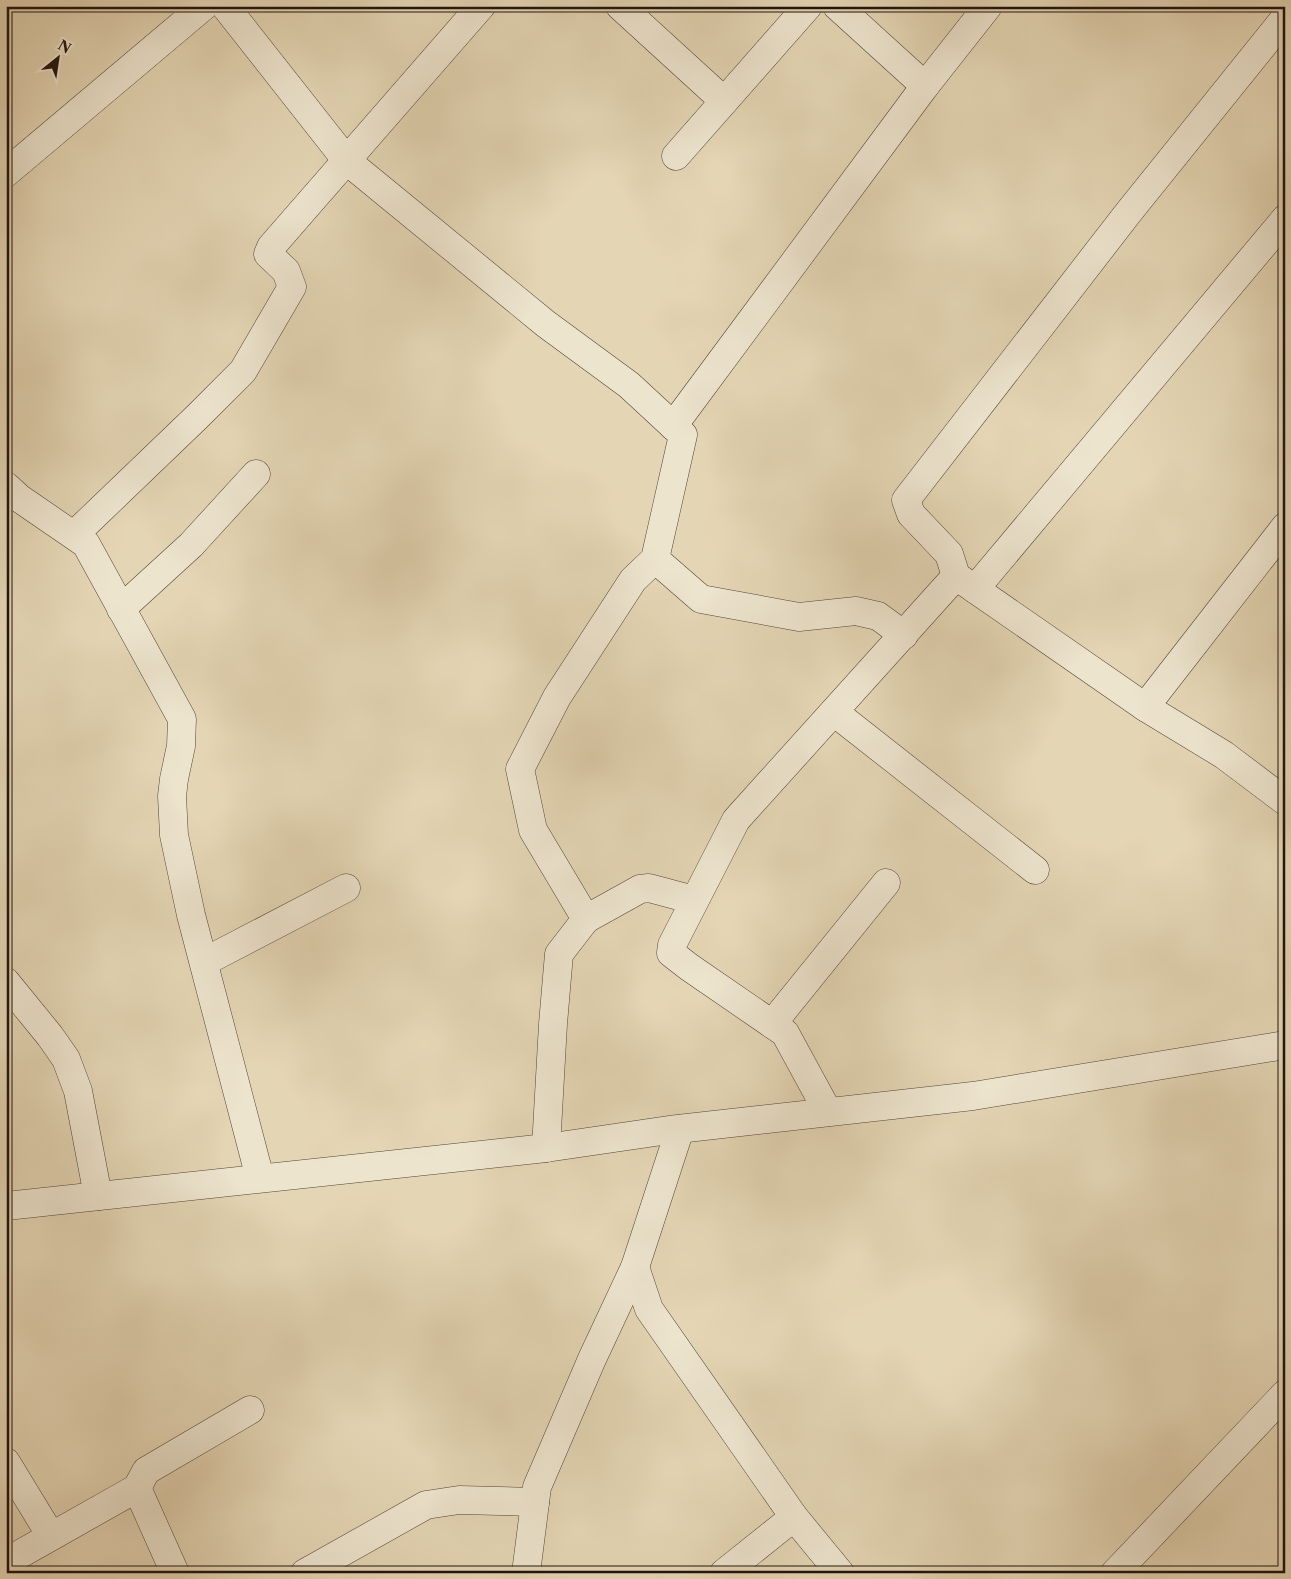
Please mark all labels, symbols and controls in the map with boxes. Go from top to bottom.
north arrow [32,32,82,82]
text: N [55,36,74,58]

